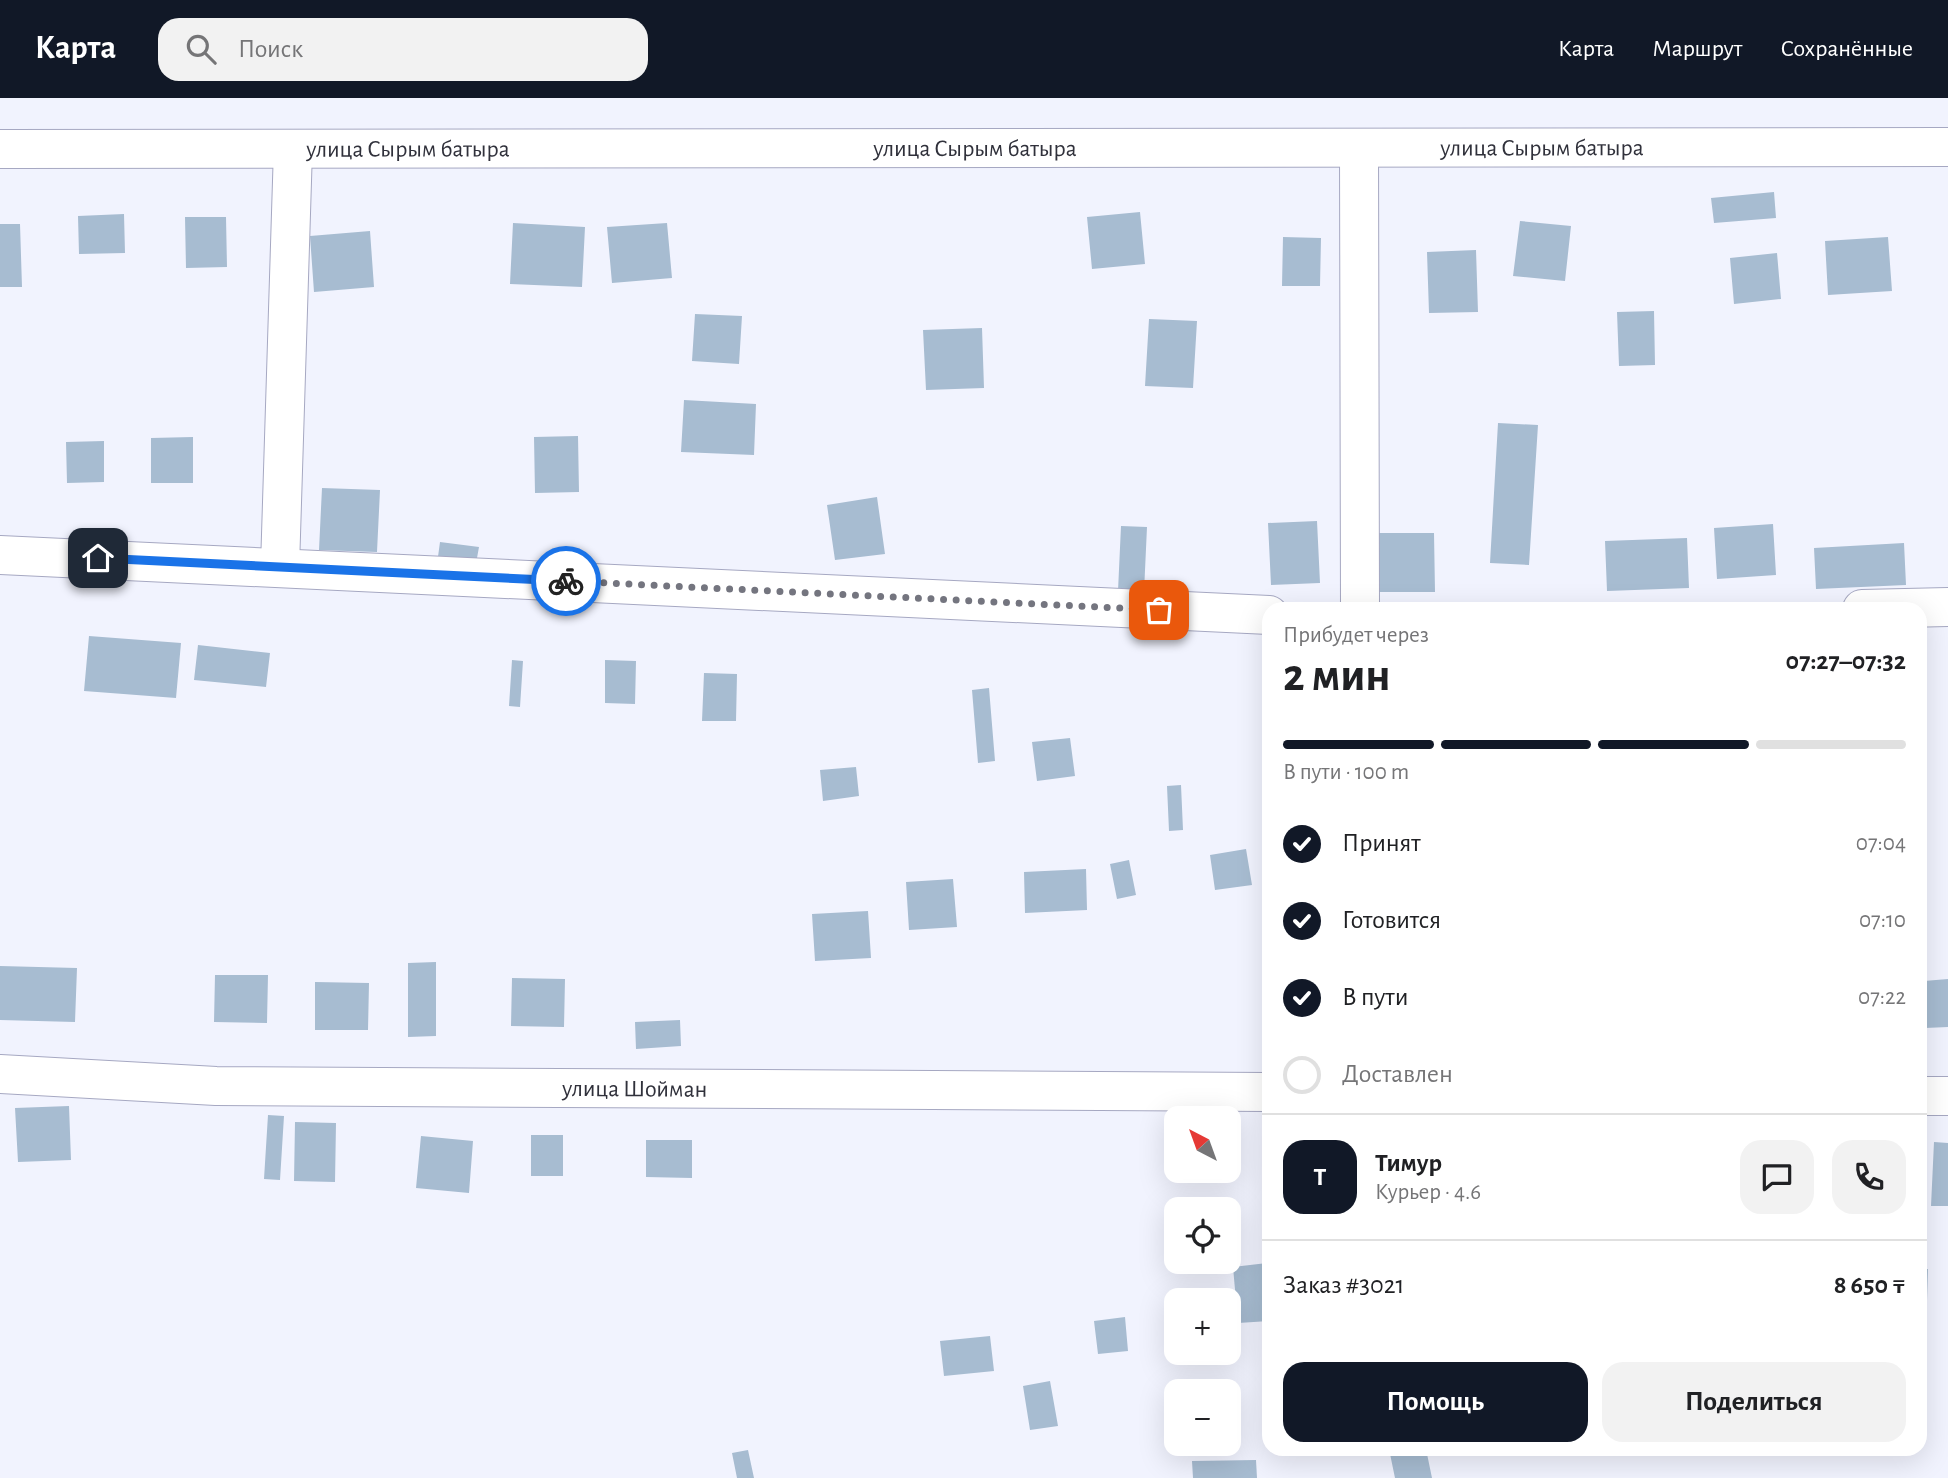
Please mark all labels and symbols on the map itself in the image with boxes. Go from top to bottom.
street label: улица Сырым батыра [1439,136,1644,161]
street label: улица Сырым батыра [305,137,510,162]
street label: улица Сырым батыра [872,137,1077,161]
pin [68,528,128,588]
courier [531,546,601,616]
pin [1129,580,1189,640]
street label: улица Шойман [561,1077,707,1102]
north arrow [1164,1106,1241,1183]

